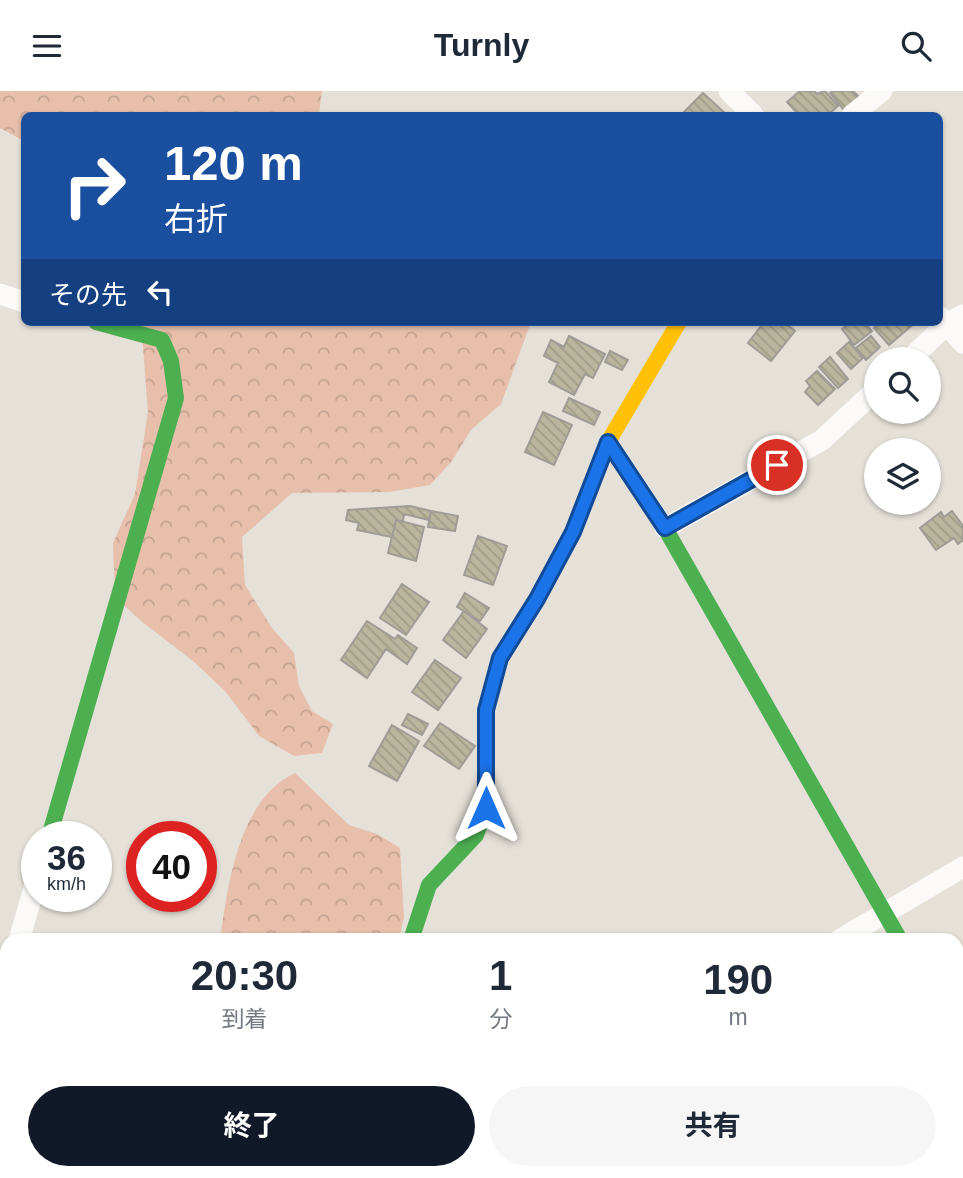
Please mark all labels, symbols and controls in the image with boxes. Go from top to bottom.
icon: menu [28,27,66,65]
text: Turnly [434,27,529,63]
icon: search [897,27,935,65]
text: 120 m [164,136,303,190]
icon: right [49,140,140,231]
text: 右折 [164,201,228,237]
icon: left [141,273,179,311]
text: その先 [49,280,127,310]
map controls [864,347,941,515]
button: search [864,347,941,424]
pin [747,435,807,495]
button: layers [864,438,941,515]
icon: arrive [758,446,796,484]
position arrow [449,771,523,845]
speed limit sign: 40 [126,821,217,912]
text: 36 [47,838,86,877]
text: km/h [47,874,86,894]
text: 20:30 [191,952,298,999]
text: 1 [489,952,512,999]
text: 190 [703,956,773,1003]
text: m [729,1004,748,1030]
text: 到着 [221,1006,267,1032]
text: 分 [489,1006,512,1032]
button: 終了 [28,1086,475,1166]
button: 共有 [489,1086,936,1166]

